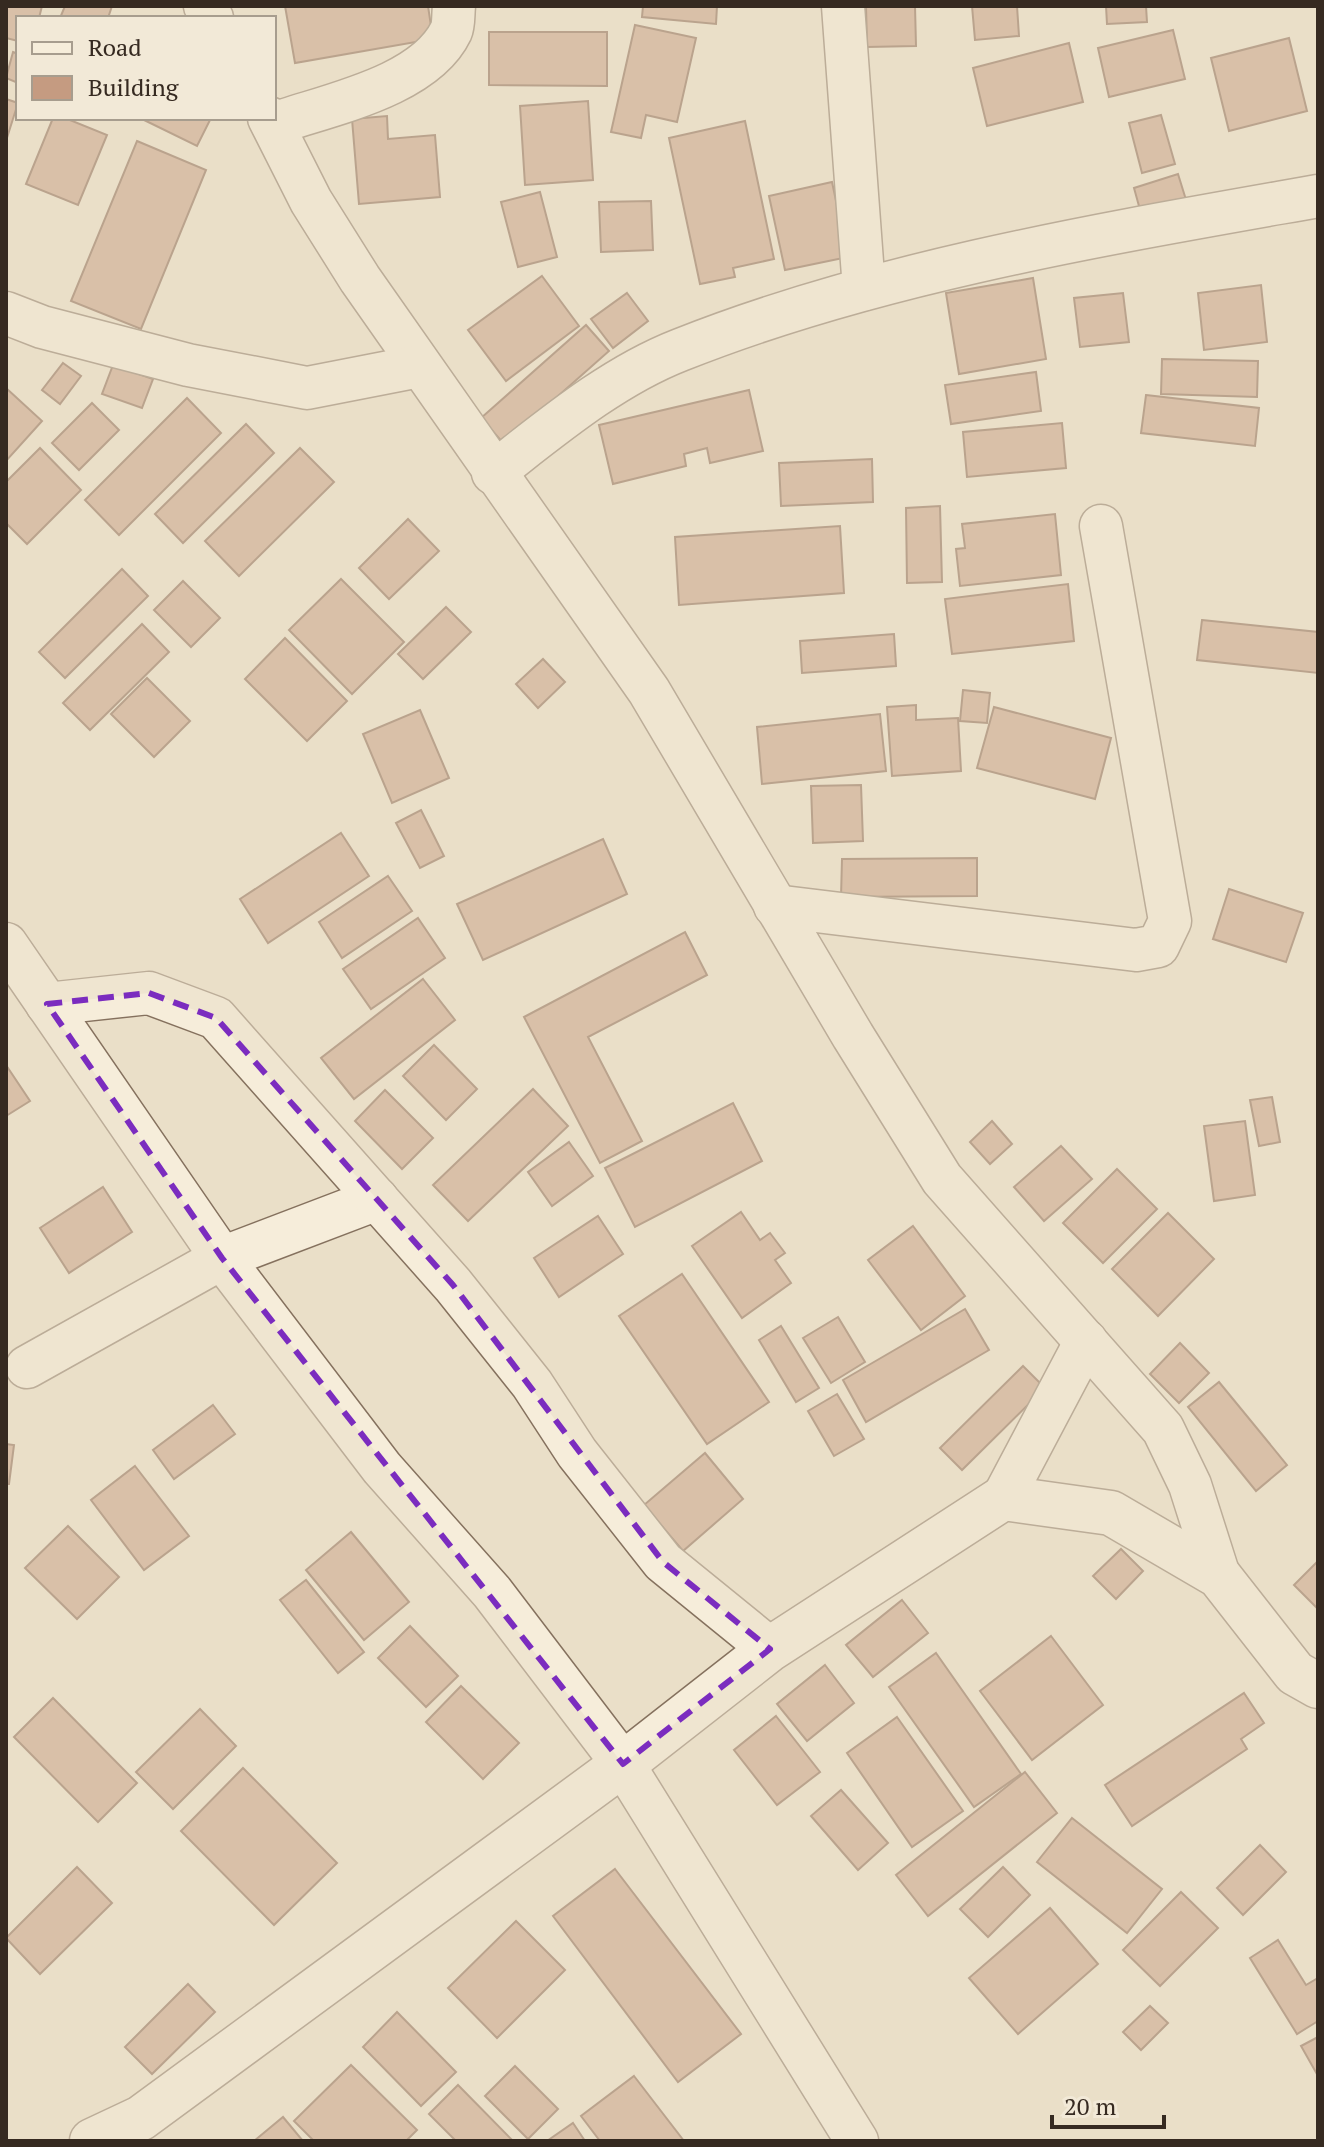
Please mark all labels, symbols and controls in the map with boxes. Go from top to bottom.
legend [16,16,276,120]
text: Road [88,31,142,63]
text: Building [88,71,179,103]
scale bar [1052,2079,1164,2129]
text: 20 m [1064,2090,1116,2122]

